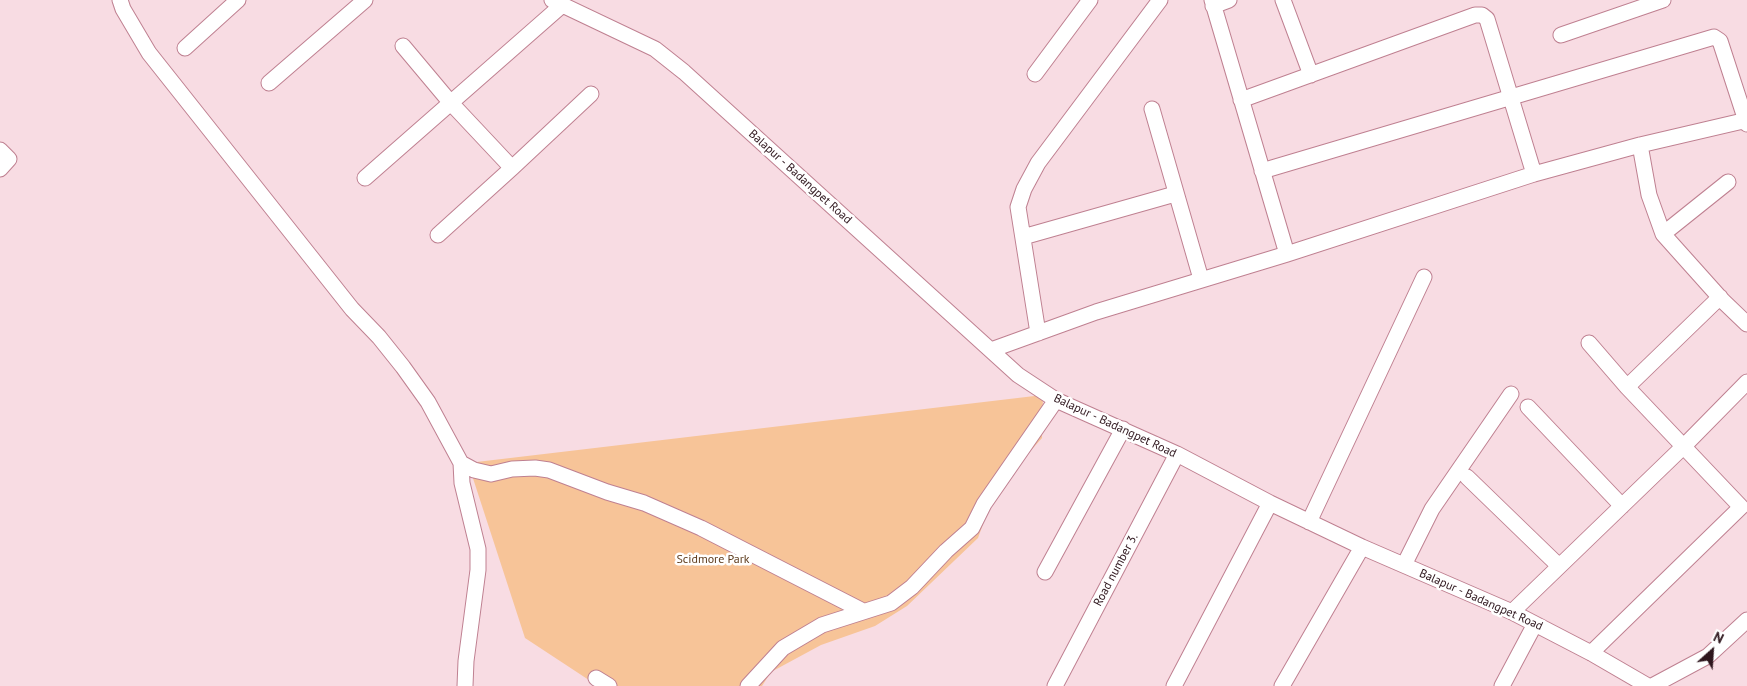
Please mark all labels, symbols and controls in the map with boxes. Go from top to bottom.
street label: Balapur - Badangpet Road [745,127,855,227]
street label: Balapur - Badangpet Road [1051,391,1179,461]
street label: Road number 3. [1091,531,1141,609]
park label: Scidmore Park [676,553,750,567]
street label: Balapur - Badangpet Road [1417,566,1545,634]
north arrow [1687,626,1737,676]
text: N [1710,627,1727,648]

